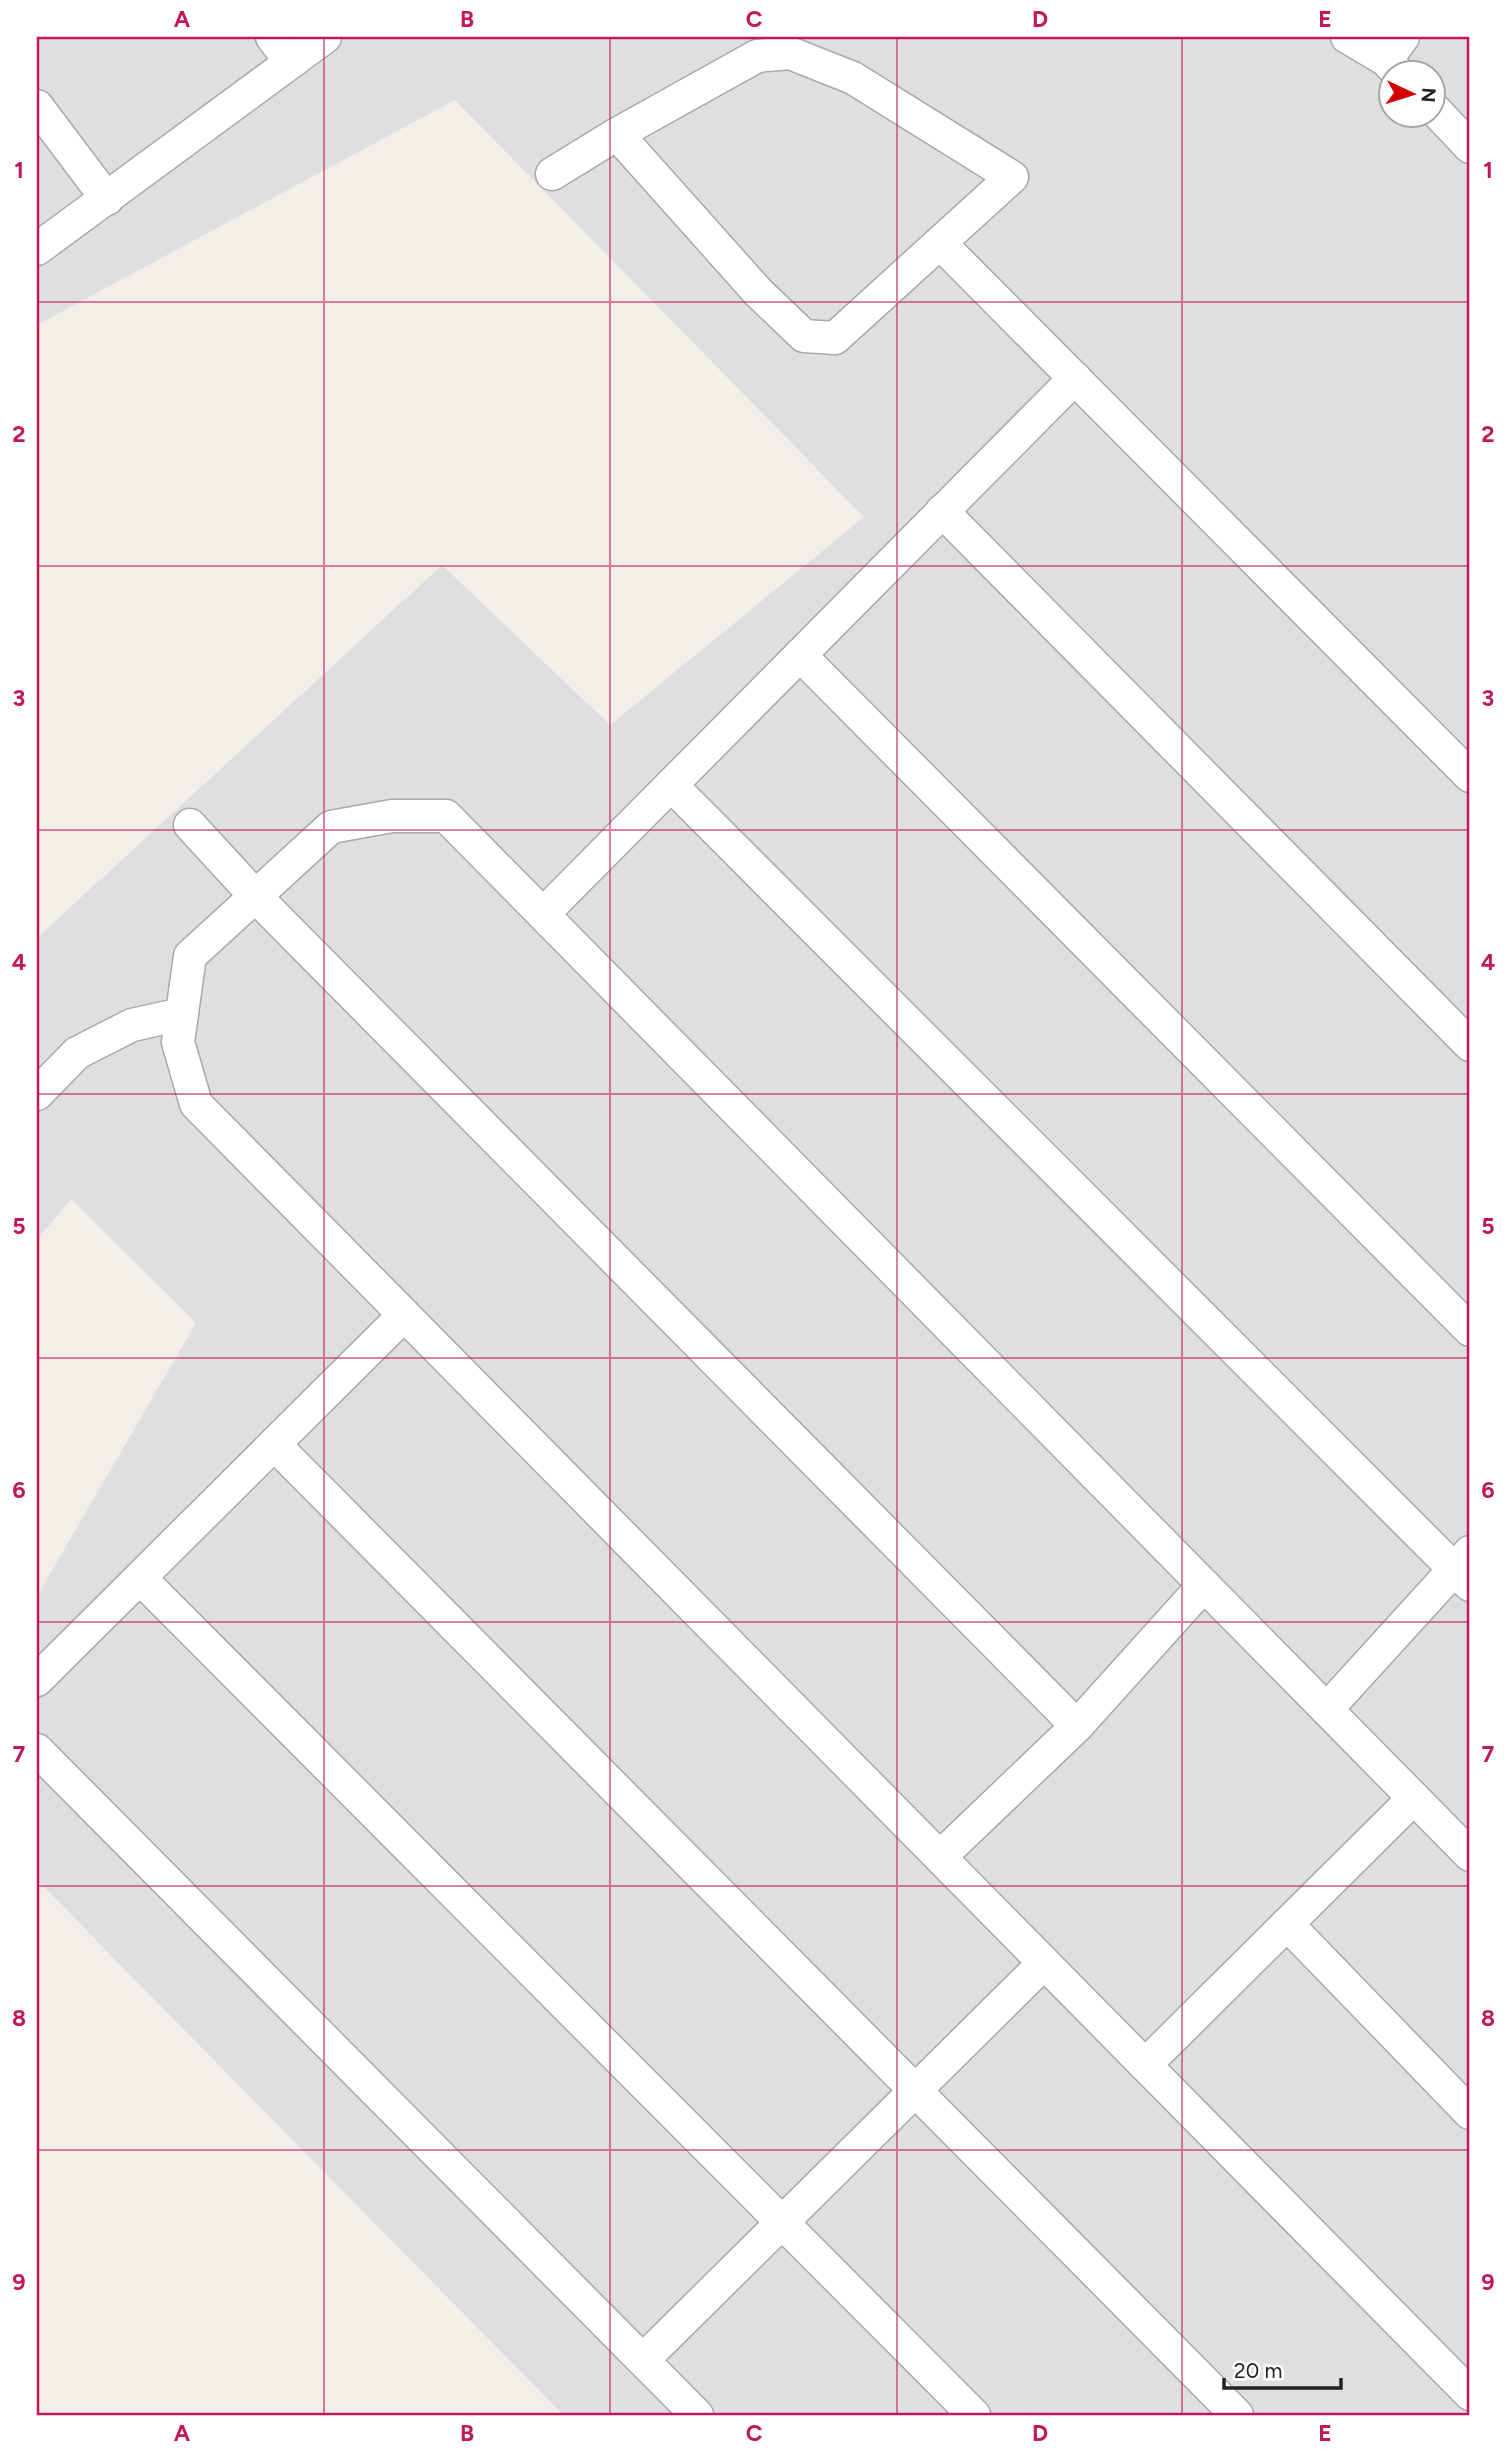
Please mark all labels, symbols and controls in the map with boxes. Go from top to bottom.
text: A [174,5,191,33]
text: B [460,5,474,33]
text: C [746,5,763,33]
text: D [1032,5,1048,33]
text: E [1318,5,1332,33]
north arrow [1378,60,1448,130]
text: N [1416,87,1440,103]
text: 1 [14,156,24,184]
text: 1 [1483,156,1493,184]
text: 2 [12,420,26,448]
text: 2 [1481,420,1495,448]
text: 3 [13,684,25,712]
text: 3 [1482,684,1494,712]
text: 4 [12,948,26,976]
text: 4 [1481,948,1495,976]
text: 5 [12,1212,26,1240]
text: 5 [1481,1212,1495,1240]
text: 6 [12,1476,26,1504]
text: 6 [1481,1476,1495,1504]
text: 7 [13,1740,26,1768]
text: 7 [1482,1740,1495,1768]
text: 8 [12,2004,26,2032]
text: 8 [1481,2004,1495,2032]
text: 9 [12,2268,26,2296]
text: 9 [1481,2268,1495,2296]
scale bar [1224,2347,1341,2391]
text: 20 m [1234,2358,1282,2383]
text: A [174,2419,191,2447]
text: B [460,2419,474,2447]
text: C [746,2419,763,2447]
text: D [1032,2419,1048,2447]
text: E [1318,2419,1332,2447]

